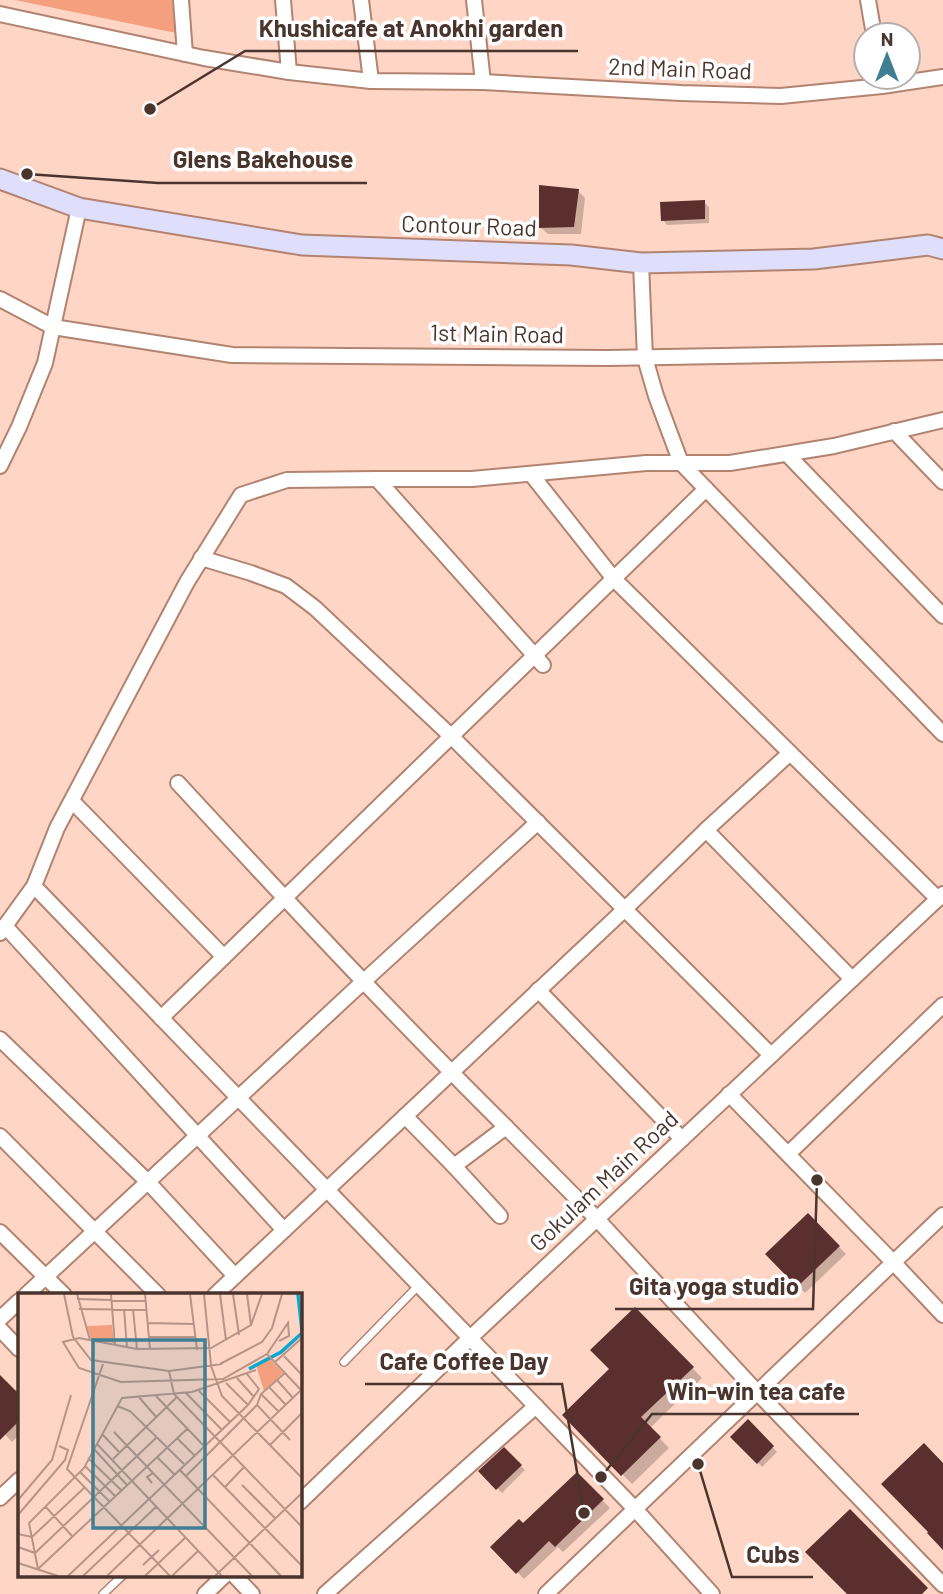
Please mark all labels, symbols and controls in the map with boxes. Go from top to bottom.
callout: Khushicafe at Anokhi garden [245,6,578,51]
text: Khushicafe at Anokhi garden [259,13,563,42]
north arrow [852,21,922,91]
text: N [881,27,893,50]
street label: 2nd Main Road [608,52,752,84]
callout: Glens Bakehouse [158,138,367,183]
text: Glens Bakehouse [173,144,353,173]
street label: Contour Road [401,209,537,241]
street label: 1st Main Road [430,318,564,348]
street label: Gokulam Main Road [523,1104,683,1256]
callout: Gita yoga studio [615,1264,813,1309]
text: Gita yoga studio [629,1271,799,1300]
inset map [18,1293,301,1576]
callout: Cafe Coffee Day [365,1339,562,1384]
text: Cafe Coffee Day [379,1346,549,1375]
callout: Win-win tea cafe [652,1369,859,1414]
text: Win-win tea cafe [667,1376,845,1405]
callout: Cubs [732,1532,813,1577]
text: Cubs [746,1539,800,1568]

